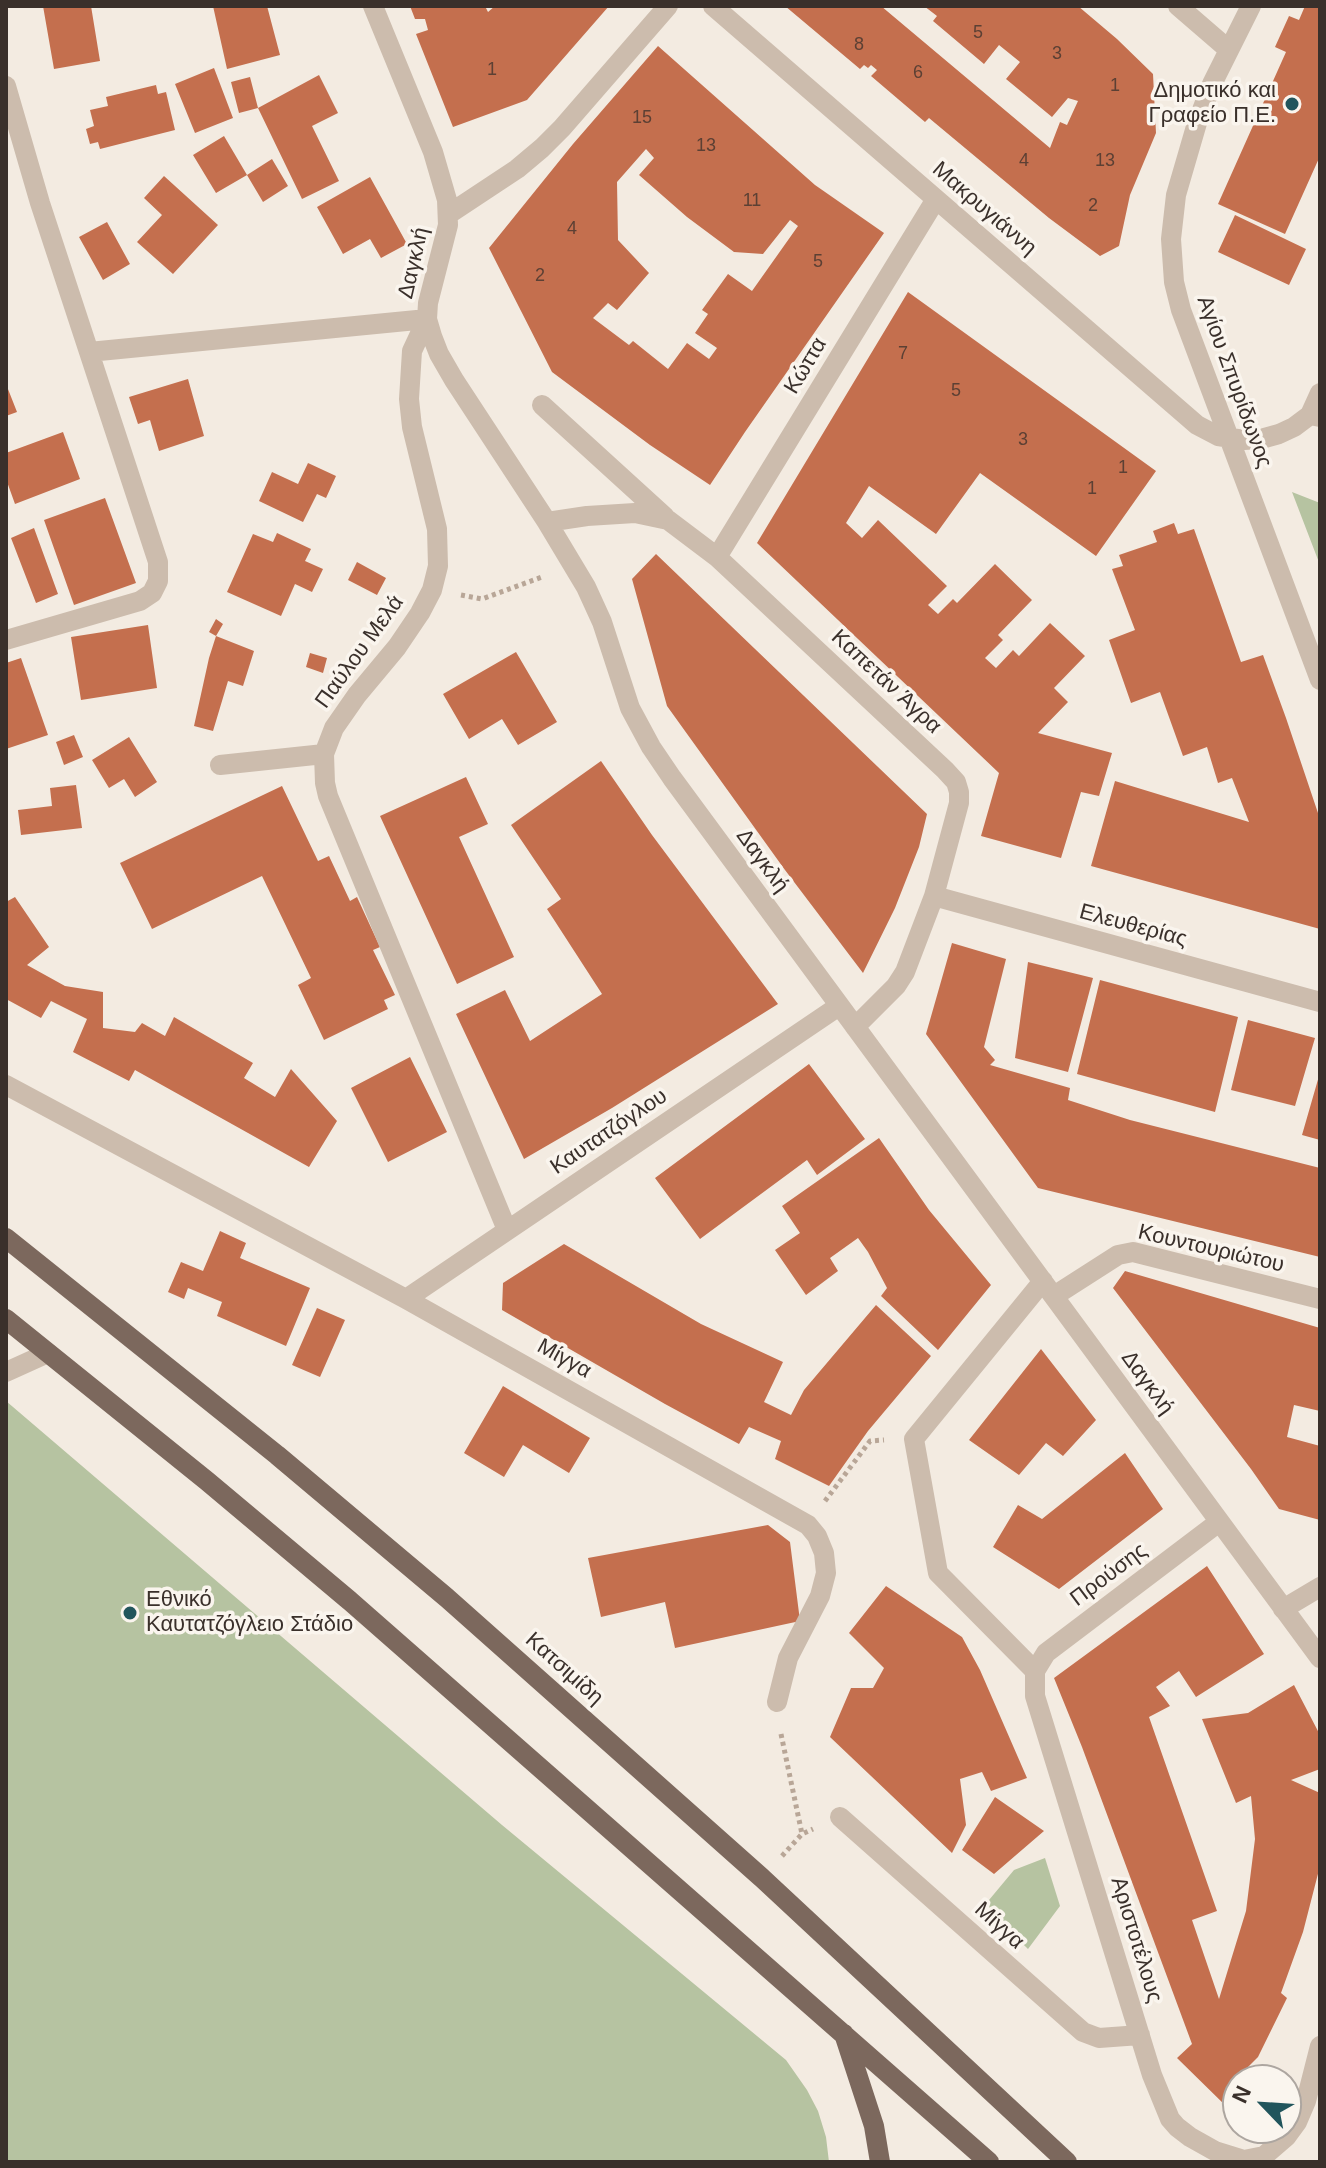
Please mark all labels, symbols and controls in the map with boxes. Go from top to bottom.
house number: 5 [973,22,983,44]
house number: 8 [854,34,864,56]
house number: 3 [1052,43,1062,65]
house number: 1 [487,59,497,81]
house number: 6 [913,62,923,84]
house number: 1 [1110,75,1120,97]
place label: Δημοτικό και Γραφείο Π.Ε. [1149,78,1276,130]
marker: Δημοτικό και Γραφείο Π.Ε. [1283,95,1301,113]
house number: 15 [632,107,652,129]
house number: 13 [696,135,716,157]
house number: 4 [1019,150,1029,172]
house number: 13 [1095,150,1115,172]
street label: Μακρυγιάννη [926,157,1042,261]
house number: 11 [743,190,761,212]
house number: 2 [1088,195,1098,217]
house number: 4 [567,218,577,240]
street label: Δαγκλή [393,225,435,301]
house number: 5 [813,251,823,273]
house number: 2 [535,265,545,287]
street label: Αγίου Σπυρίδωνος [1191,292,1277,472]
street label: Κώττα [779,333,833,399]
house number: 7 [898,343,908,365]
house number: 5 [951,380,961,402]
house number: 3 [1018,429,1028,451]
house number: 1 [1118,457,1128,479]
house number: 1 [1087,478,1097,500]
street label: Παύλου Μελά [310,590,410,714]
street label: Καπετάν Άγρα [825,624,947,740]
street label: Δαγκλή [730,824,794,898]
street label: Ελευθερίας [1076,899,1190,953]
street label: Καυτατζόγλου [546,1083,672,1181]
street label: Κουντουριώτου [1135,1219,1287,1279]
street label: Μίγγα [532,1333,596,1385]
street label: Δαγκλή [1115,1346,1179,1420]
street label: Προύσης [1065,1538,1153,1612]
place label: Εθνικό Καυτατζόγλειο Στάδιο [146,1587,353,1638]
marker: Εθνικό Καυτατζόγλειο Στάδιο [121,1604,139,1622]
street label: Κατσιμίδη [519,1627,609,1711]
street label: Αριστοτέλους [1104,1874,1168,2006]
street label: Μίγγα [969,1897,1029,1955]
north arrow [1222,2064,1302,2144]
text: N [1227,2082,1256,2107]

